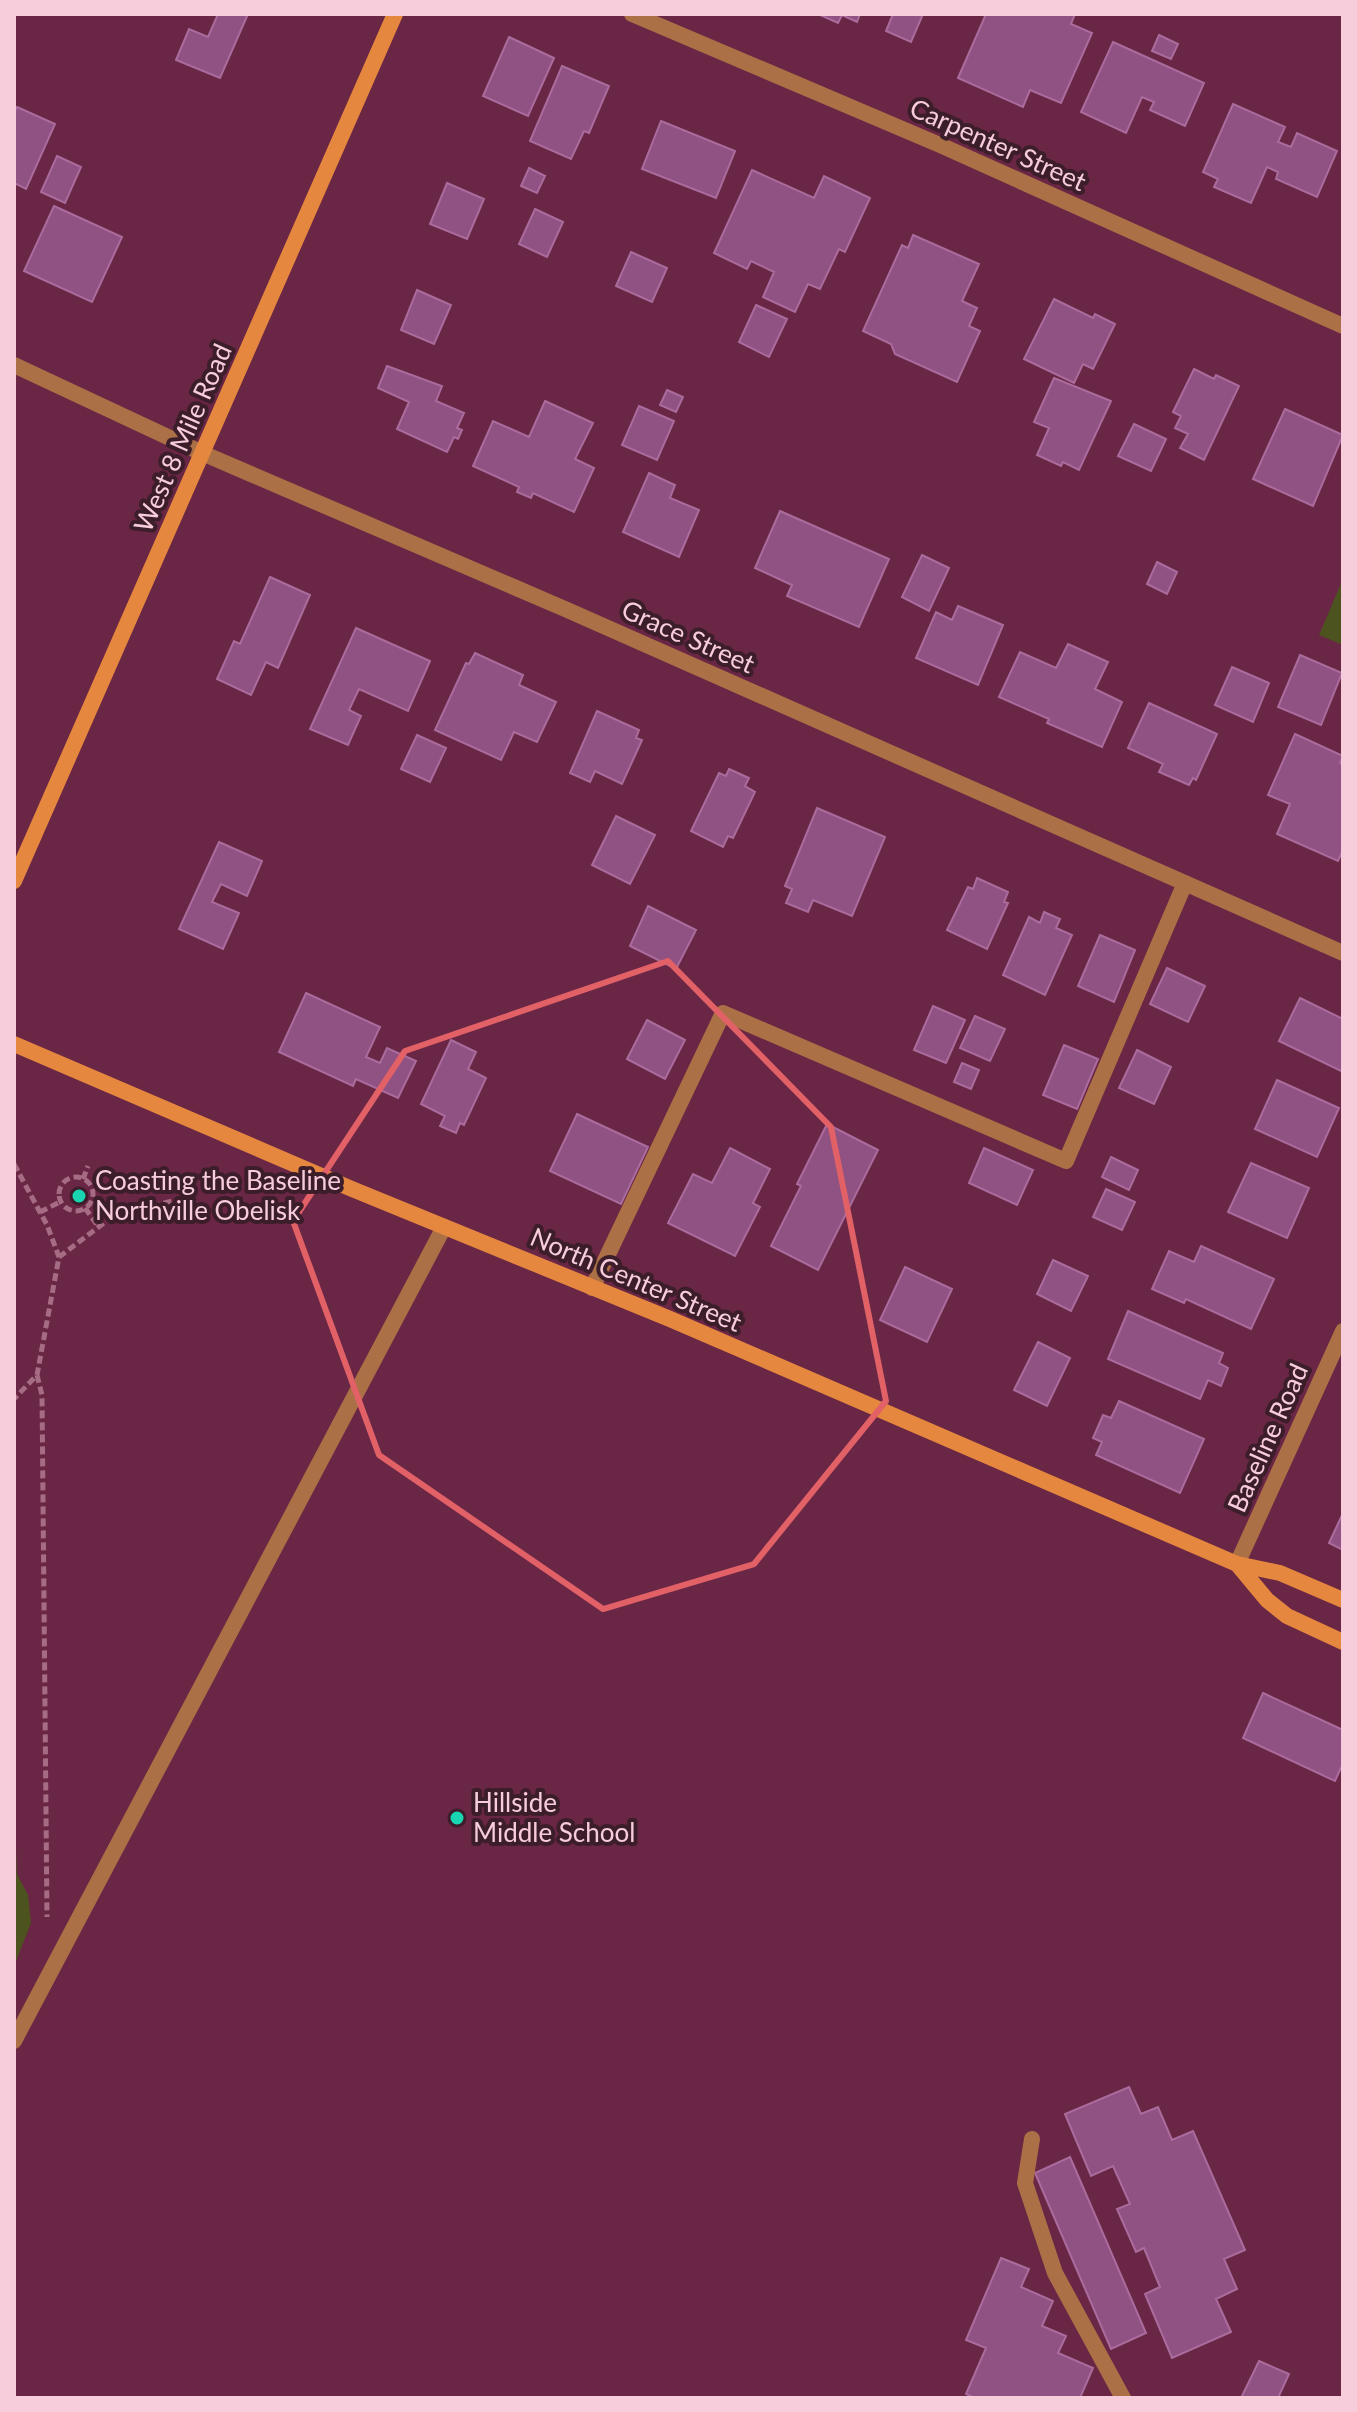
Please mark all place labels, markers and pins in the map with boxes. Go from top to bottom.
place label: Coasting the Baseline Northville Obelisk [95,1164,341,1226]
marker: Coasting the Baseline Northville Obelisk [70,1187,88,1205]
place label: Hillside Middle School [473,1786,635,1848]
marker: Hillside Middle School [448,1809,466,1827]

